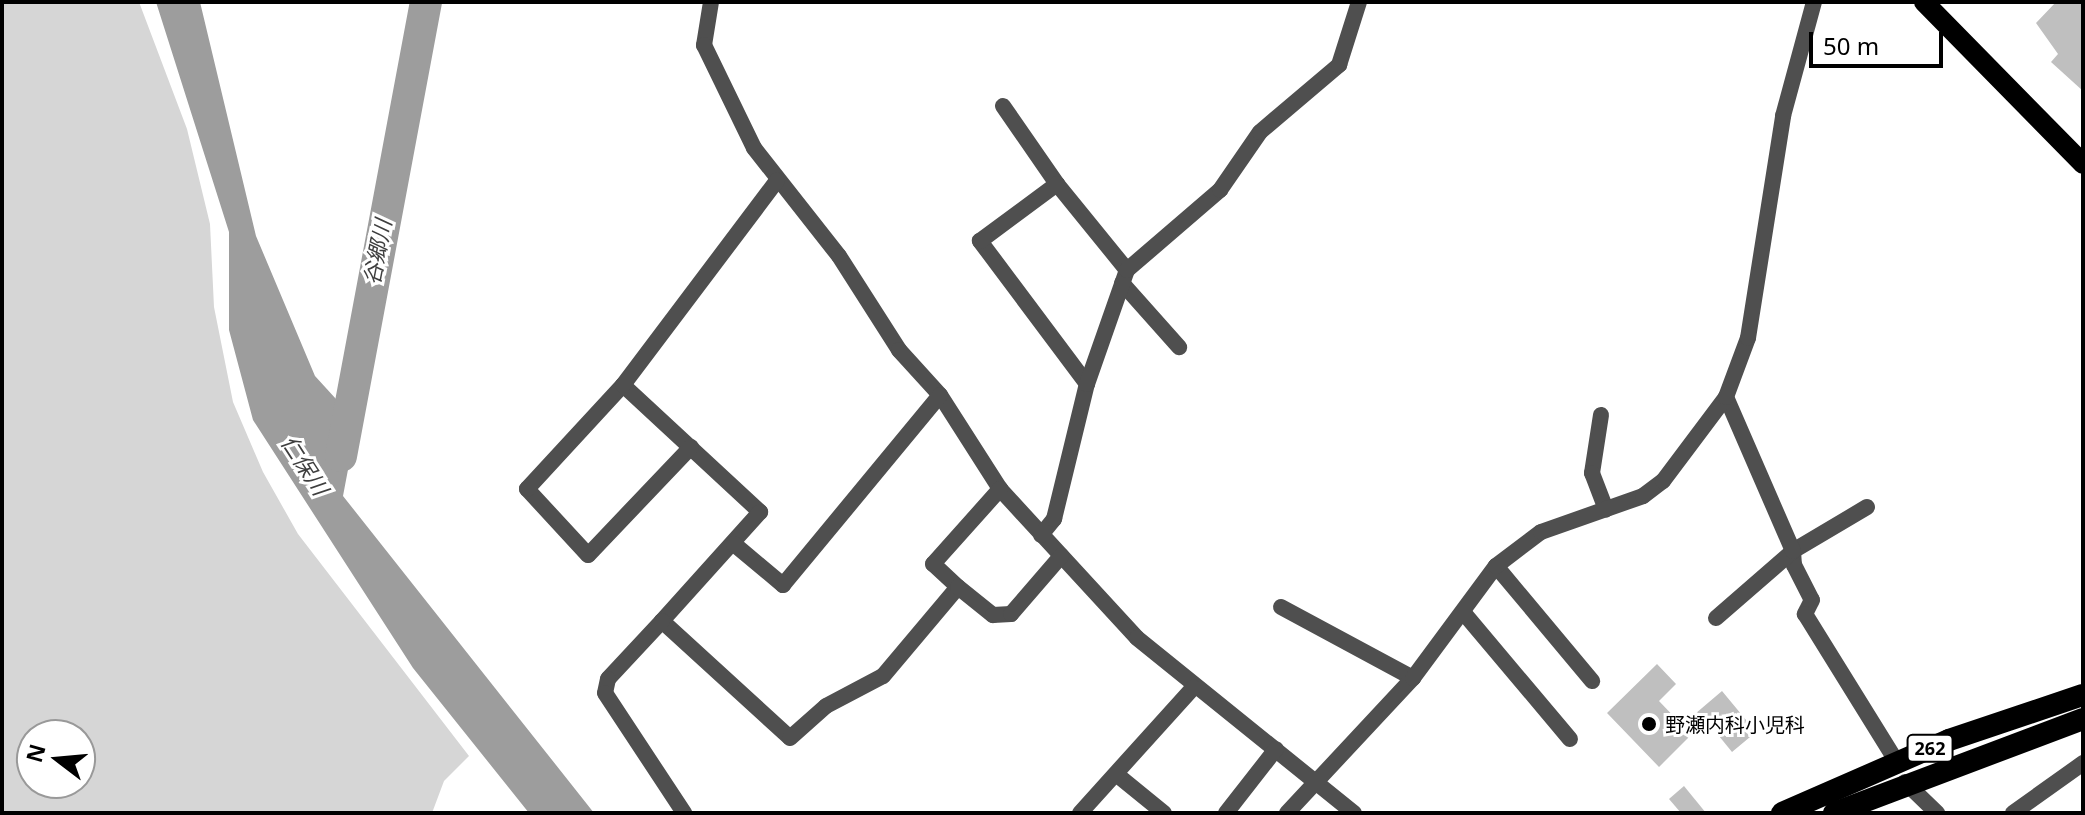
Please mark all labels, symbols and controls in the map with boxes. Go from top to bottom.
scale bar [1813,16,1947,66]
text: 50 m [1823,29,1879,62]
water label: 谷郷川 [358,217,396,287]
water label: 仁保川 [276,430,334,500]
place label: 野瀬内科小児科 [1665,712,1805,736]
marker: 野瀬内科小児科 [1640,715,1658,733]
north arrow [16,719,96,799]
road number: 262 [1906,734,1954,762]
text: N [18,740,52,766]

